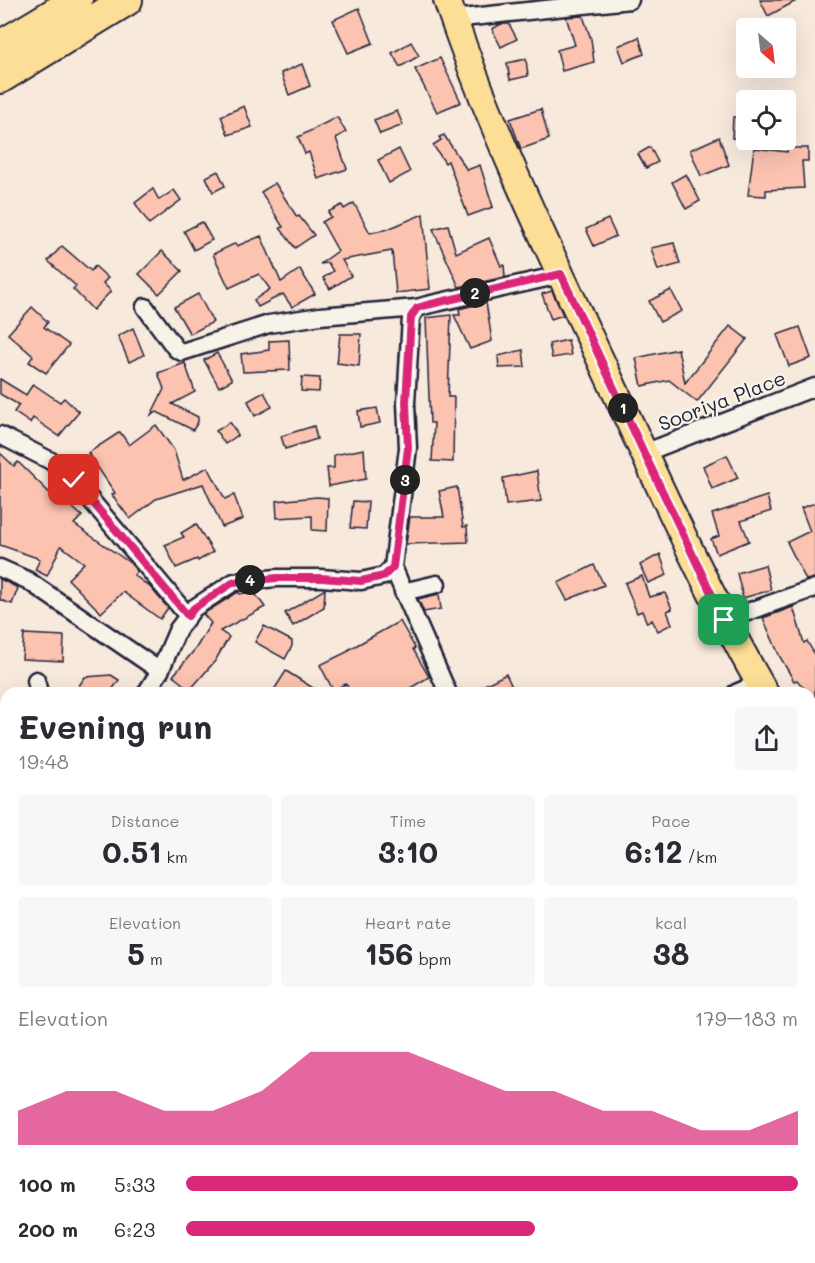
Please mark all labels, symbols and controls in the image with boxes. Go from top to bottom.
north arrow [736,18,796,78]
map controls [736,18,796,150]
button: locate [736,90,796,150]
pin: 2 [460,278,490,308]
text: 2 [471,282,479,303]
street label: Sooriya Place [654,364,789,436]
pin: 1 [608,393,638,423]
text: 1 [619,397,627,418]
pin [48,454,99,505]
icon: check [57,463,90,496]
pin: 3 [390,465,420,495]
text: 3 [400,469,410,490]
pin: 4 [235,565,265,595]
text: 4 [245,569,255,590]
pin [698,594,749,645]
icon: arrive [707,603,740,636]
text: Evening run [18,704,212,747]
button: share [735,707,798,770]
text: 19:48 [18,748,69,774]
text: Distance [111,810,179,831]
text: Time [390,810,426,831]
text: Pace [651,810,691,831]
text: 0.51 [102,831,161,871]
text: 3:10 [378,831,438,871]
text: 6:12 [625,831,682,871]
text: km [161,846,188,867]
text: /km [682,846,717,867]
text: Elevation [109,912,181,933]
text: Heart rate [365,912,451,933]
text: kcal [655,912,687,933]
text: 5 [127,933,145,973]
text: 156 [365,933,414,973]
text: 38 [653,933,689,973]
text: m [145,948,163,969]
text: bpm [414,948,451,969]
text: Elevation [18,1005,108,1031]
text: 179–183 m [695,1005,798,1031]
text: 100 m [18,1171,76,1197]
text: 5:33 [114,1171,155,1197]
text: 200 m [18,1216,78,1242]
text: 6:23 [114,1216,155,1242]

